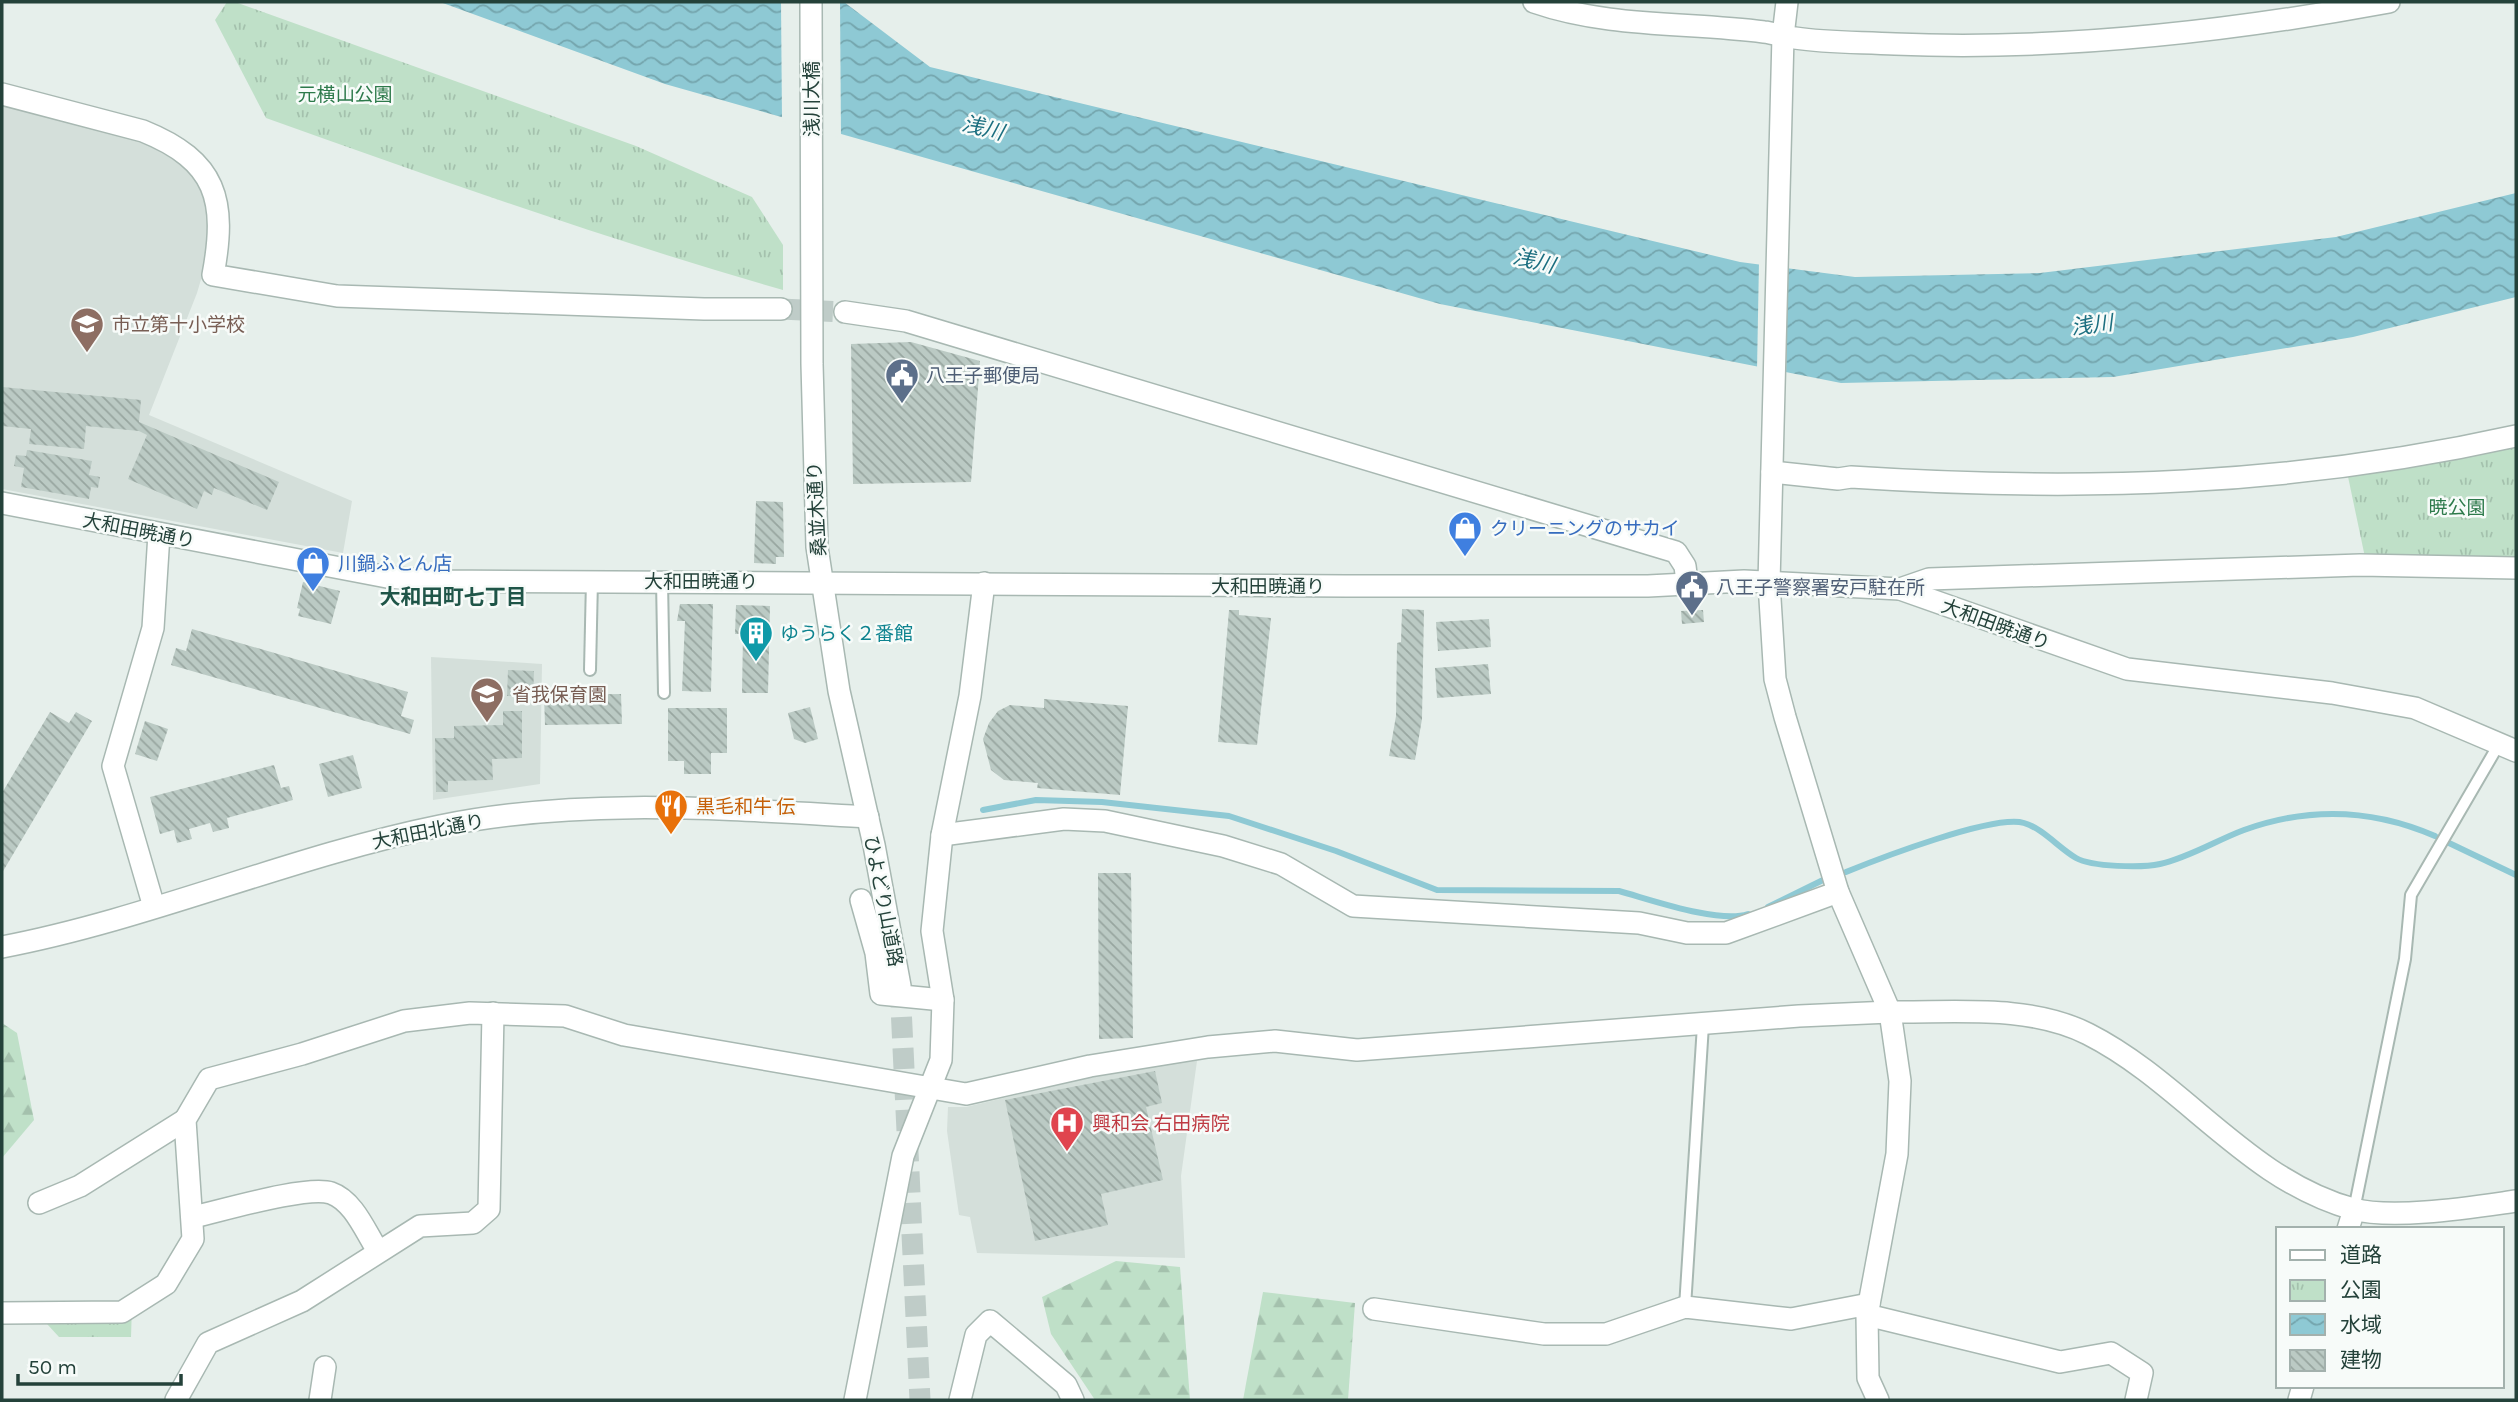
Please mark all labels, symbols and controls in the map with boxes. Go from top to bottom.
street label: 浅川大橋 [801,61,823,137]
park label: 元横山公園 [297,84,393,106]
water label: 浅川 [960,111,1008,145]
water label: 浅川 [1511,244,1559,278]
school or university icon: 市立第十小学校 [68,305,106,354]
water label: 浅川 [2070,310,2116,339]
place label: 市立第十小学校 [112,314,245,336]
public building icon: 八王子郵便局 [883,356,921,405]
place label: 八王子郵便局 [926,365,1040,387]
street label: 桑並木通り [804,461,830,557]
park label: 暁公園 [2428,497,2486,519]
street label: 大和田暁通り [81,509,197,553]
shop icon: クリーニングのサカイ [1446,509,1484,558]
place label: クリーニングのサカイ [1490,518,1680,540]
shop icon: 川鍋ふとん店 [294,544,332,593]
place label: 川鍋ふとん店 [338,553,452,575]
public building icon: 八王子警察署安戸駐在所 [1673,568,1711,617]
street label: 大和田暁通り [644,571,758,593]
street label: 大和田暁通り [1211,576,1325,598]
place label: 八王子警察署安戸駐在所 [1716,577,1925,599]
district label: 大和田町七丁目 [380,585,527,609]
street label: 大和田暁通り [1938,595,2053,655]
building icon: ゆうらく２番館 [737,614,775,663]
place label: ゆうらく２番館 [780,623,913,645]
school or university icon: 省我保育園 [468,675,506,724]
place label: 省我保育園 [512,684,607,706]
restaurant icon: 黒毛和牛 伝 [652,787,690,836]
place label: 黒毛和牛 伝 [696,796,796,818]
street label: 大和田北通り [370,810,486,854]
street label: ひよどり山道路 [860,834,907,969]
hospital icon: 興和会 右田病院 [1048,1104,1086,1153]
place label: 興和会 右田病院 [1092,1113,1230,1135]
legend [2276,1227,2504,1388]
text: 道路 [2340,1243,2382,1267]
text: 公園 [2340,1278,2382,1302]
text: 水域 [2340,1313,2382,1337]
scale bar [18,1342,180,1386]
text: 建物 [2340,1348,2382,1372]
text: 50 m [28,1355,77,1379]

